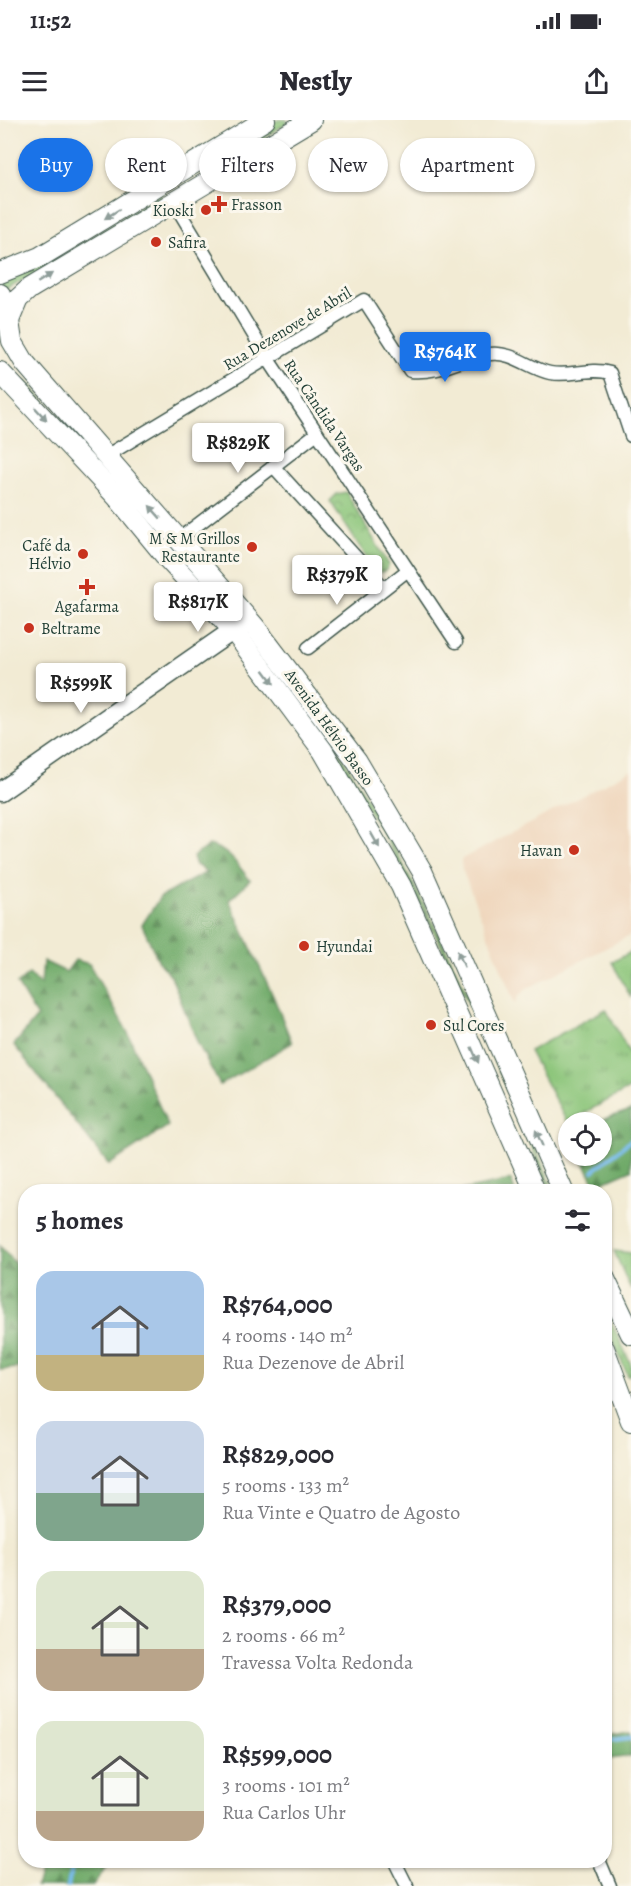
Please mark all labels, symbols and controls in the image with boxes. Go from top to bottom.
text: 11:52 [30,6,71,36]
text: Nestly [279,63,352,99]
icon: menu [18,65,51,98]
icon: share [580,65,613,98]
chip: Buy [18,138,93,192]
chip: Rent [105,138,187,192]
chip: Filters [199,138,296,192]
chip: New [308,138,388,192]
chip: Apartment [400,138,535,192]
place label: Frasson [231,194,282,216]
marker: Frasson [212,197,226,211]
place label: Kioski [153,200,194,222]
marker: Kioski [199,203,213,217]
one-way arrow [104,208,120,219]
place label: Safira [168,232,207,254]
marker: Safira [149,235,163,249]
one-way arrow [37,273,53,284]
street label: Rua Dezenove de Abril [219,282,356,376]
pin: R$764K [396,332,494,383]
text: R$764K [414,338,476,365]
street label: Rua Cândida Vargas [278,355,370,476]
one-way arrow [34,407,48,422]
pin: R$829K [189,423,287,474]
text: R$829K [206,429,270,456]
one-way arrow [149,505,162,520]
place label: M & M Grillos Restaurante [149,528,240,568]
place label: Café da Hélvio [22,535,72,575]
marker: M & M Grillos Restaurante [245,540,259,554]
marker: Café da Hélvio [76,547,90,561]
pin: R$379K [288,555,386,606]
text: R$379K [306,561,368,588]
marker: Agafarma [80,580,94,594]
pin: R$817K [149,582,247,633]
text: R$817K [168,588,228,615]
place label: Agafarma [54,596,120,618]
place label: Beltrame [41,618,101,640]
marker: Beltrame [22,621,36,635]
pin: R$599K [32,663,130,714]
street label: Avenida Hélvio Basso [279,664,379,790]
one-way arrow [263,668,275,684]
text: R$599K [50,669,112,696]
one-way arrow [370,832,381,848]
place label: Havan [520,840,562,862]
marker: Havan [567,843,581,857]
place label: Hyundai [316,936,373,958]
marker: Hyundai [297,939,311,953]
one-way arrow [456,950,466,968]
place label: Sul Cores [443,1015,504,1037]
marker: Sul Cores [424,1018,438,1032]
one-way arrow [470,1046,480,1064]
map controls [558,1112,612,1166]
button: locate [558,1112,612,1166]
one-way arrow [534,1128,544,1146]
text: 5 homes [36,1203,124,1238]
icon: filters [561,1204,594,1237]
text: R$764,000 [222,1287,332,1322]
icon: home [84,1295,156,1367]
text: 4 rooms · 140 m² [222,1322,353,1349]
text: Rua Dezenove de Abril [222,1349,404,1376]
text: R$829,000 [222,1437,334,1472]
icon: home [84,1445,156,1517]
text: 5 rooms · 133 m² [222,1472,349,1499]
text: Rua Vinte e Quatro de Agosto [222,1499,460,1526]
text: R$379,000 [222,1587,331,1622]
icon: home [84,1595,156,1667]
text: 2 rooms · 66 m² [222,1622,345,1649]
text: Travessa Volta Redonda [222,1649,413,1676]
text: R$599,000 [222,1737,332,1772]
icon: home [84,1745,156,1817]
text: 3 rooms · 101 m² [222,1772,350,1799]
text: Rua Carlos Uhr [222,1799,346,1826]

